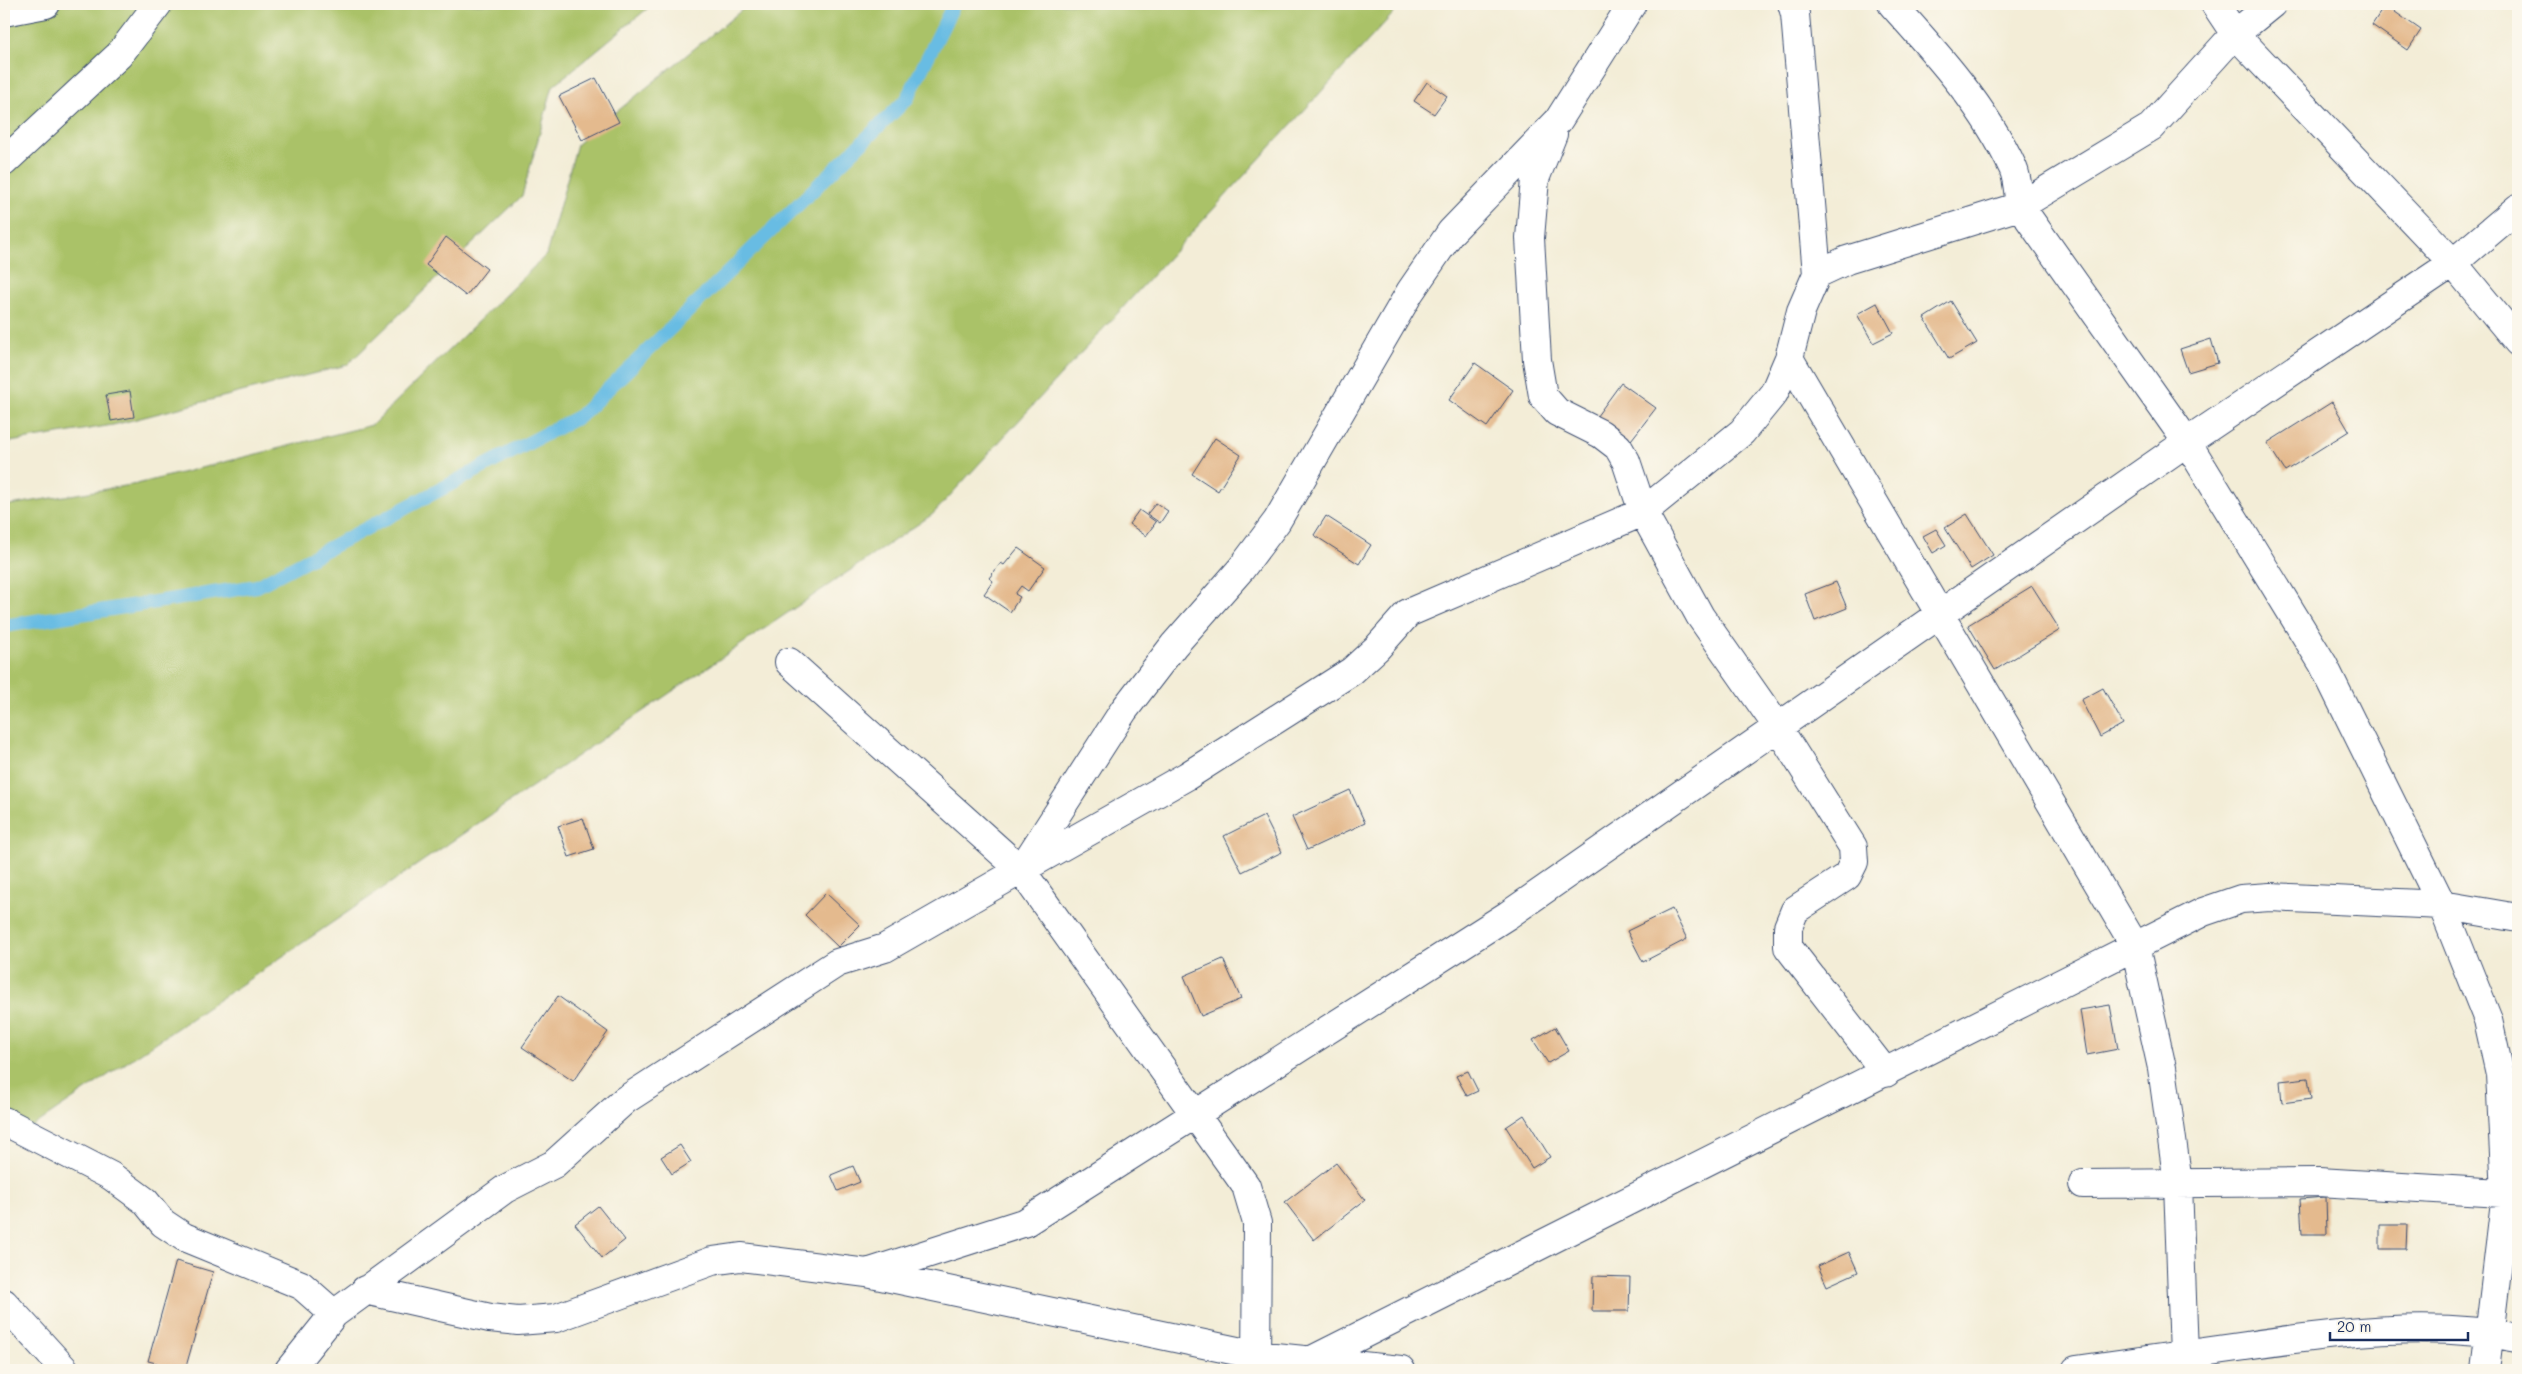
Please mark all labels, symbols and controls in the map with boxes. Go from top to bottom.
scale bar [2330,1309,2467,1341]
text: 20 m [2337,1316,2371,1336]

